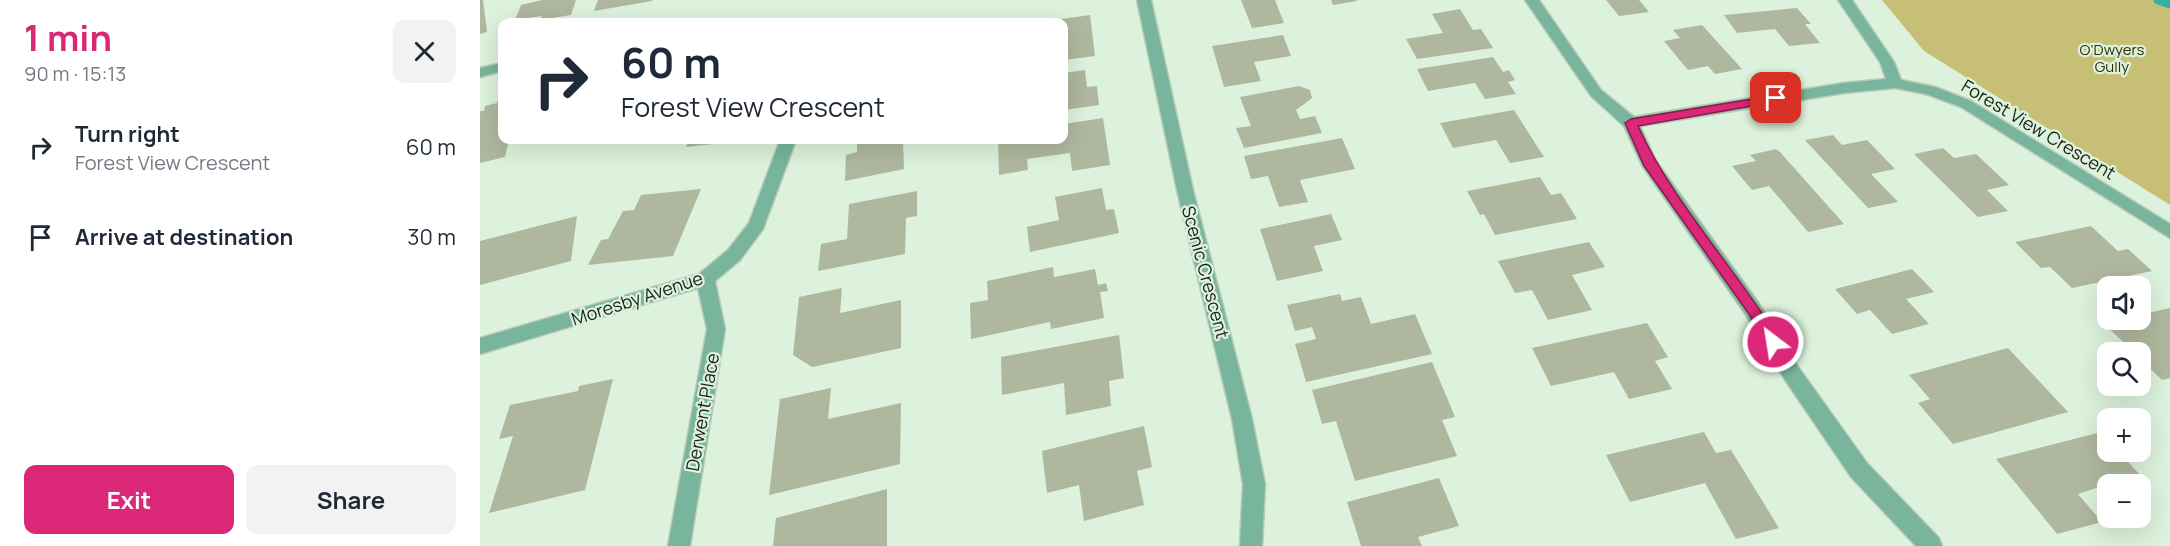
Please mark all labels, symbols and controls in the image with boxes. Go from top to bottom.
text: 1 min [24,13,112,62]
button: close [393,20,456,83]
text: 60 m [621,33,721,91]
park label: O'Dwyers Gully [2080,39,2145,77]
icon: right [522,42,600,120]
text: 90 m · 15:13 [24,60,126,87]
pin [1750,72,1801,123]
street label: Forest View Crescent [1957,73,2121,185]
icon: arrive [1759,81,1792,114]
text: Forest View Crescent [621,88,885,125]
text: Turn right [75,119,180,149]
icon: right [24,131,57,164]
text: 60 m [406,132,456,162]
text: Forest View Crescent [75,149,270,176]
street label: Scenic Crescent [1177,203,1235,341]
icon: arrive [24,221,57,254]
text: Arrive at destination [75,222,293,252]
text: 30 m [407,222,456,252]
street label: Moresby Avenue [568,265,706,331]
map controls [2097,276,2151,528]
button: sound [2097,276,2151,330]
position arrow [1741,310,1805,374]
button: search [2097,342,2151,396]
street label: Derwent Place [680,351,724,473]
button: + [2097,408,2151,462]
button: Exit [24,465,234,534]
button: Share [246,465,456,534]
button: − [2097,474,2151,528]

